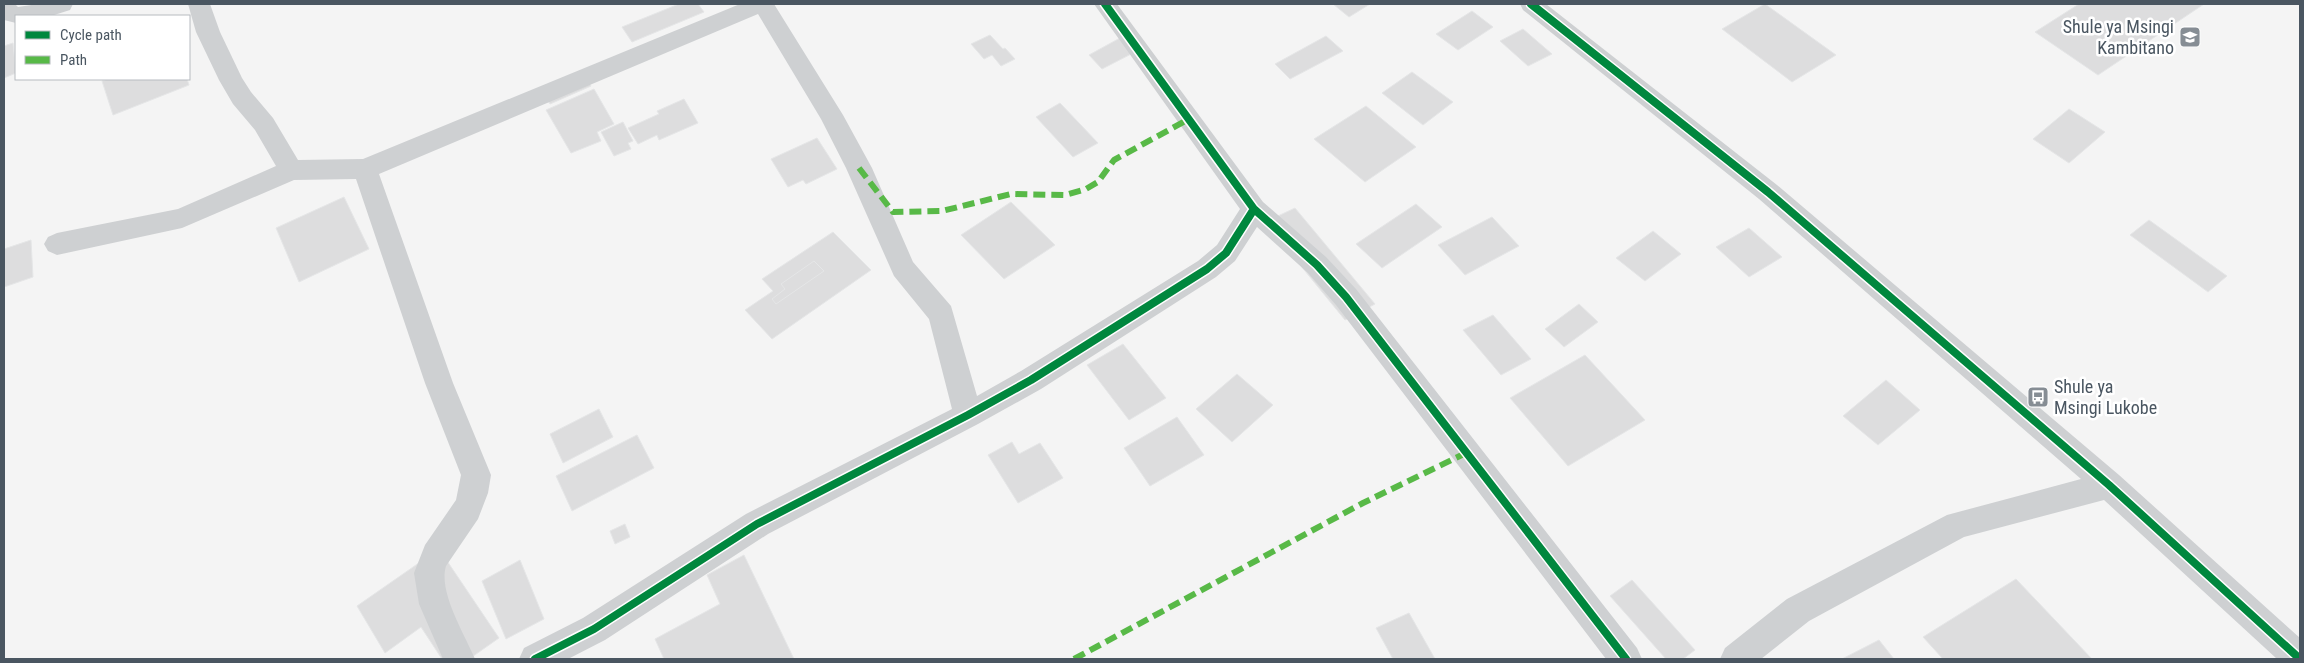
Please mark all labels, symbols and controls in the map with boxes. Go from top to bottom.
legend [15,15,190,80]
place label: Shule ya Msingi Kambitano [2063,16,2174,58]
school or university icon: Shule ya Msingi Kambitano [2178,25,2202,49]
text: Cycle path [60,26,122,44]
text: Path [60,51,87,69]
place label: Shule ya Msingi Lukobe [2054,376,2157,418]
bus stop icon: Shule ya Msingi Lukobe [2026,385,2050,409]

